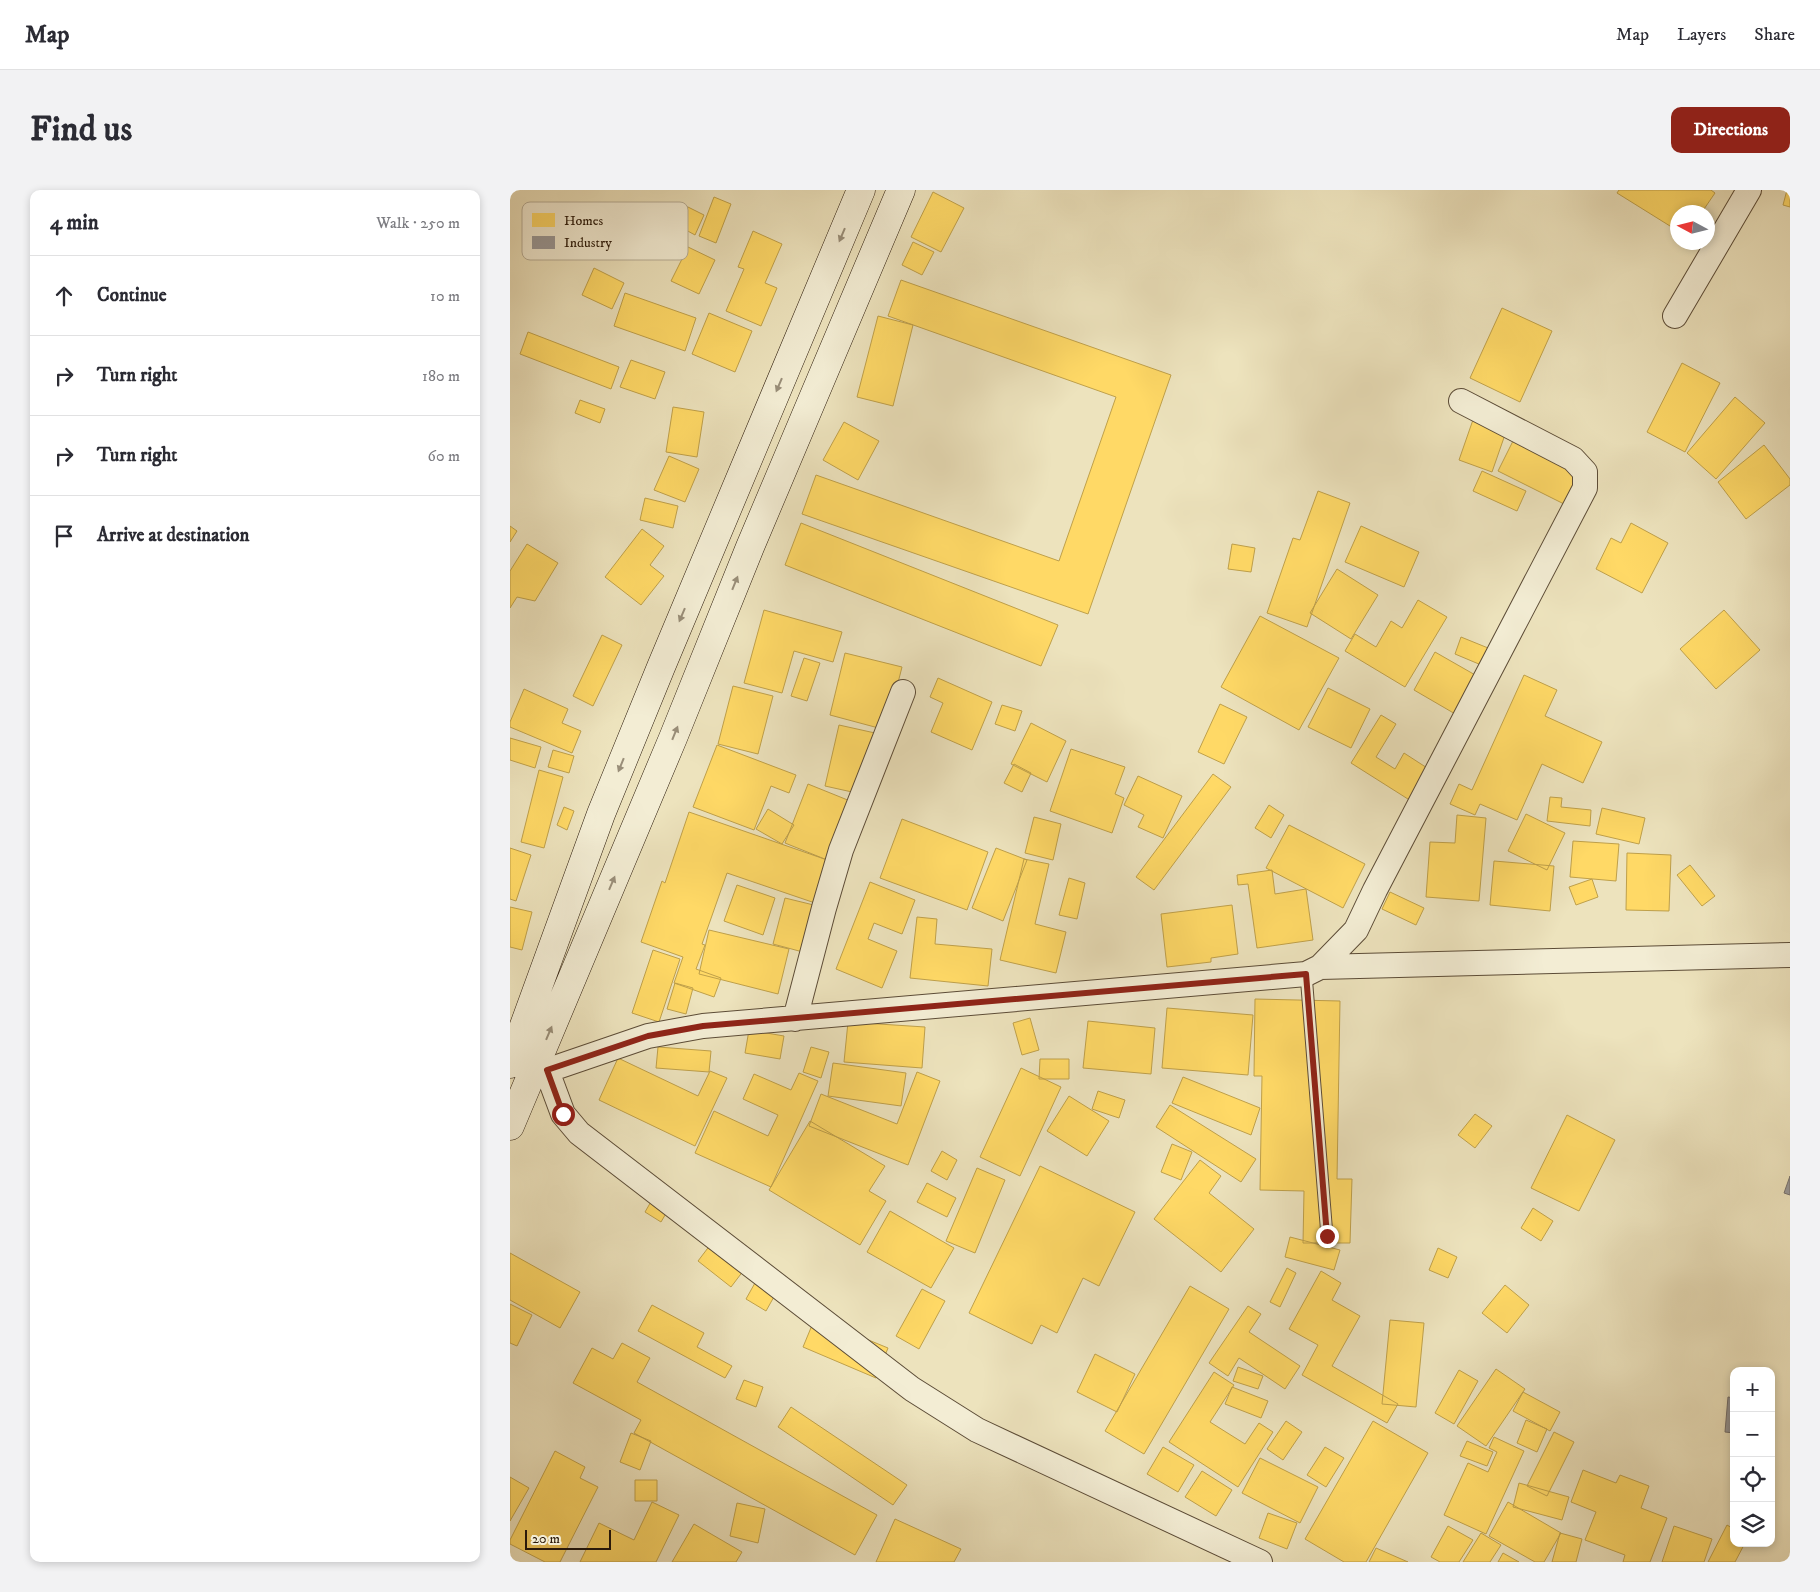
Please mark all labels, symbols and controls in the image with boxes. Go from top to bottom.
text: Map [25,20,69,50]
text: Map [1616,24,1649,46]
text: Layers [1677,24,1726,46]
text: Share [1754,24,1795,46]
button: Directions [1671,107,1790,153]
text: Find us [30,108,132,152]
legend [522,202,688,260]
north arrow [1670,205,1715,250]
text: 4 min [50,210,99,236]
text: Homes [564,212,604,230]
text: Walk · 250 m [376,213,460,233]
one-way arrow [838,228,846,242]
text: Industry [564,234,612,252]
icon: ahead [50,282,78,310]
text: Continue [97,284,167,307]
text: 10 m [430,286,460,306]
icon: right [50,362,78,390]
text: Turn right [97,364,177,387]
text: 180 m [422,366,460,386]
one-way arrow [775,378,783,392]
icon: right [50,442,78,470]
text: Turn right [97,444,177,467]
text: 60 m [428,446,460,466]
icon: arrive [50,522,78,550]
text: Arrive at destination [97,524,249,547]
one-way arrow [732,575,740,590]
one-way arrow [678,608,686,622]
one-way arrow [671,725,679,740]
one-way arrow [616,758,624,772]
one-way arrow [608,875,616,890]
one-way arrow [546,1026,554,1040]
route start [552,1103,575,1126]
route end [1316,1225,1339,1248]
map controls [1730,1367,1775,1547]
button: + [1730,1367,1775,1412]
button: − [1730,1412,1775,1457]
button: locate [1730,1457,1775,1502]
button: layers [1730,1502,1775,1547]
scale bar [525,1527,611,1550]
text: 20 m [532,1530,560,1548]

